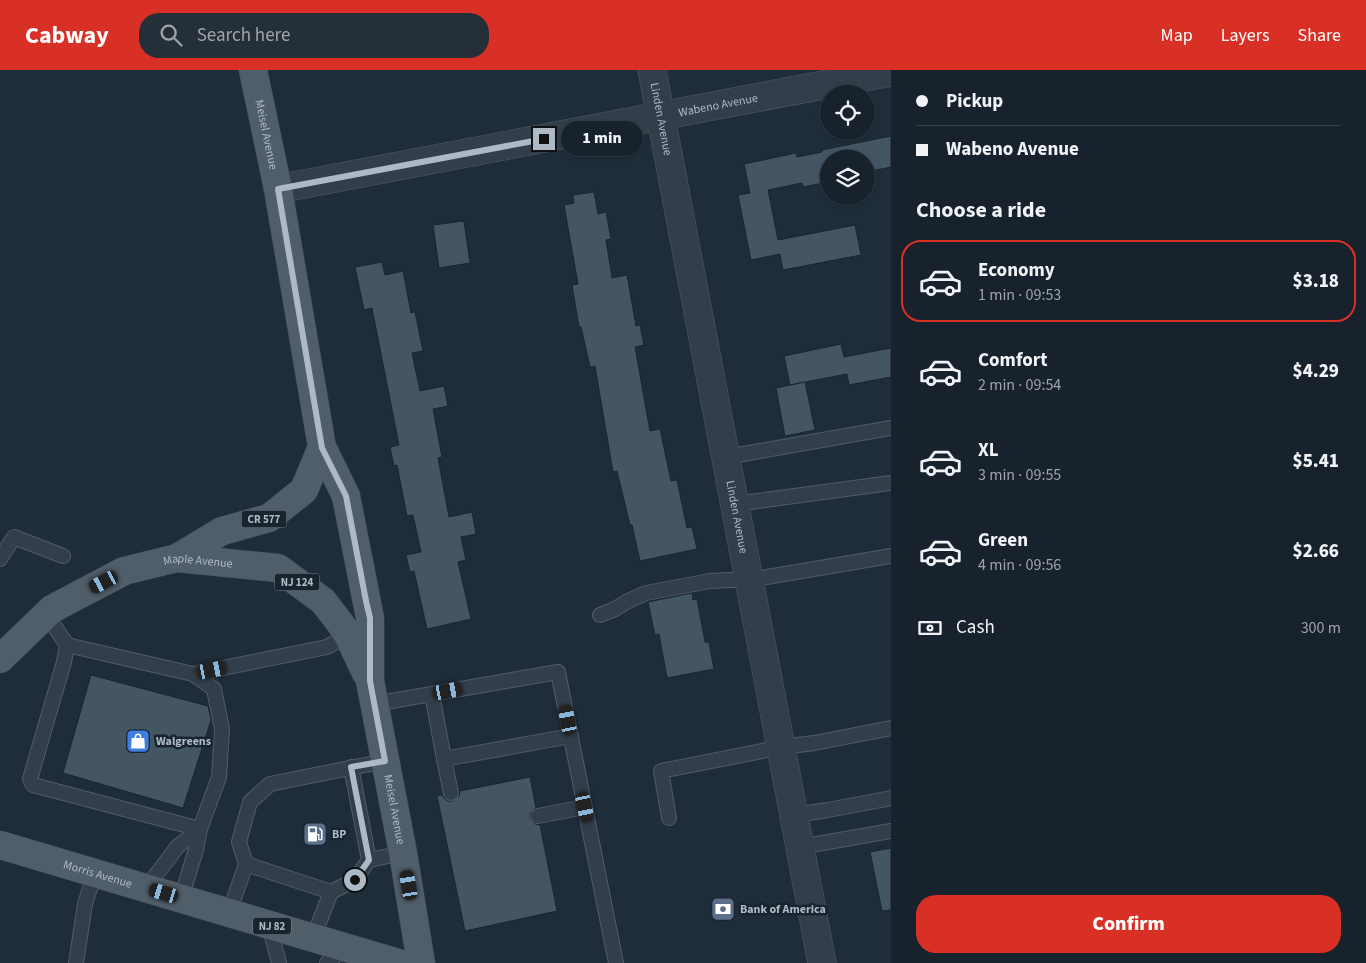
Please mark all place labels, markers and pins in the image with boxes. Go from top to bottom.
shop icon: Walgreens [125,728,151,754]
place label: Walgreens [156,733,211,750]
fuel station icon: BP [302,821,328,847]
place label: BP [332,826,346,843]
bank icon: Bank of America [710,896,736,922]
place label: Bank of America [740,901,826,918]

